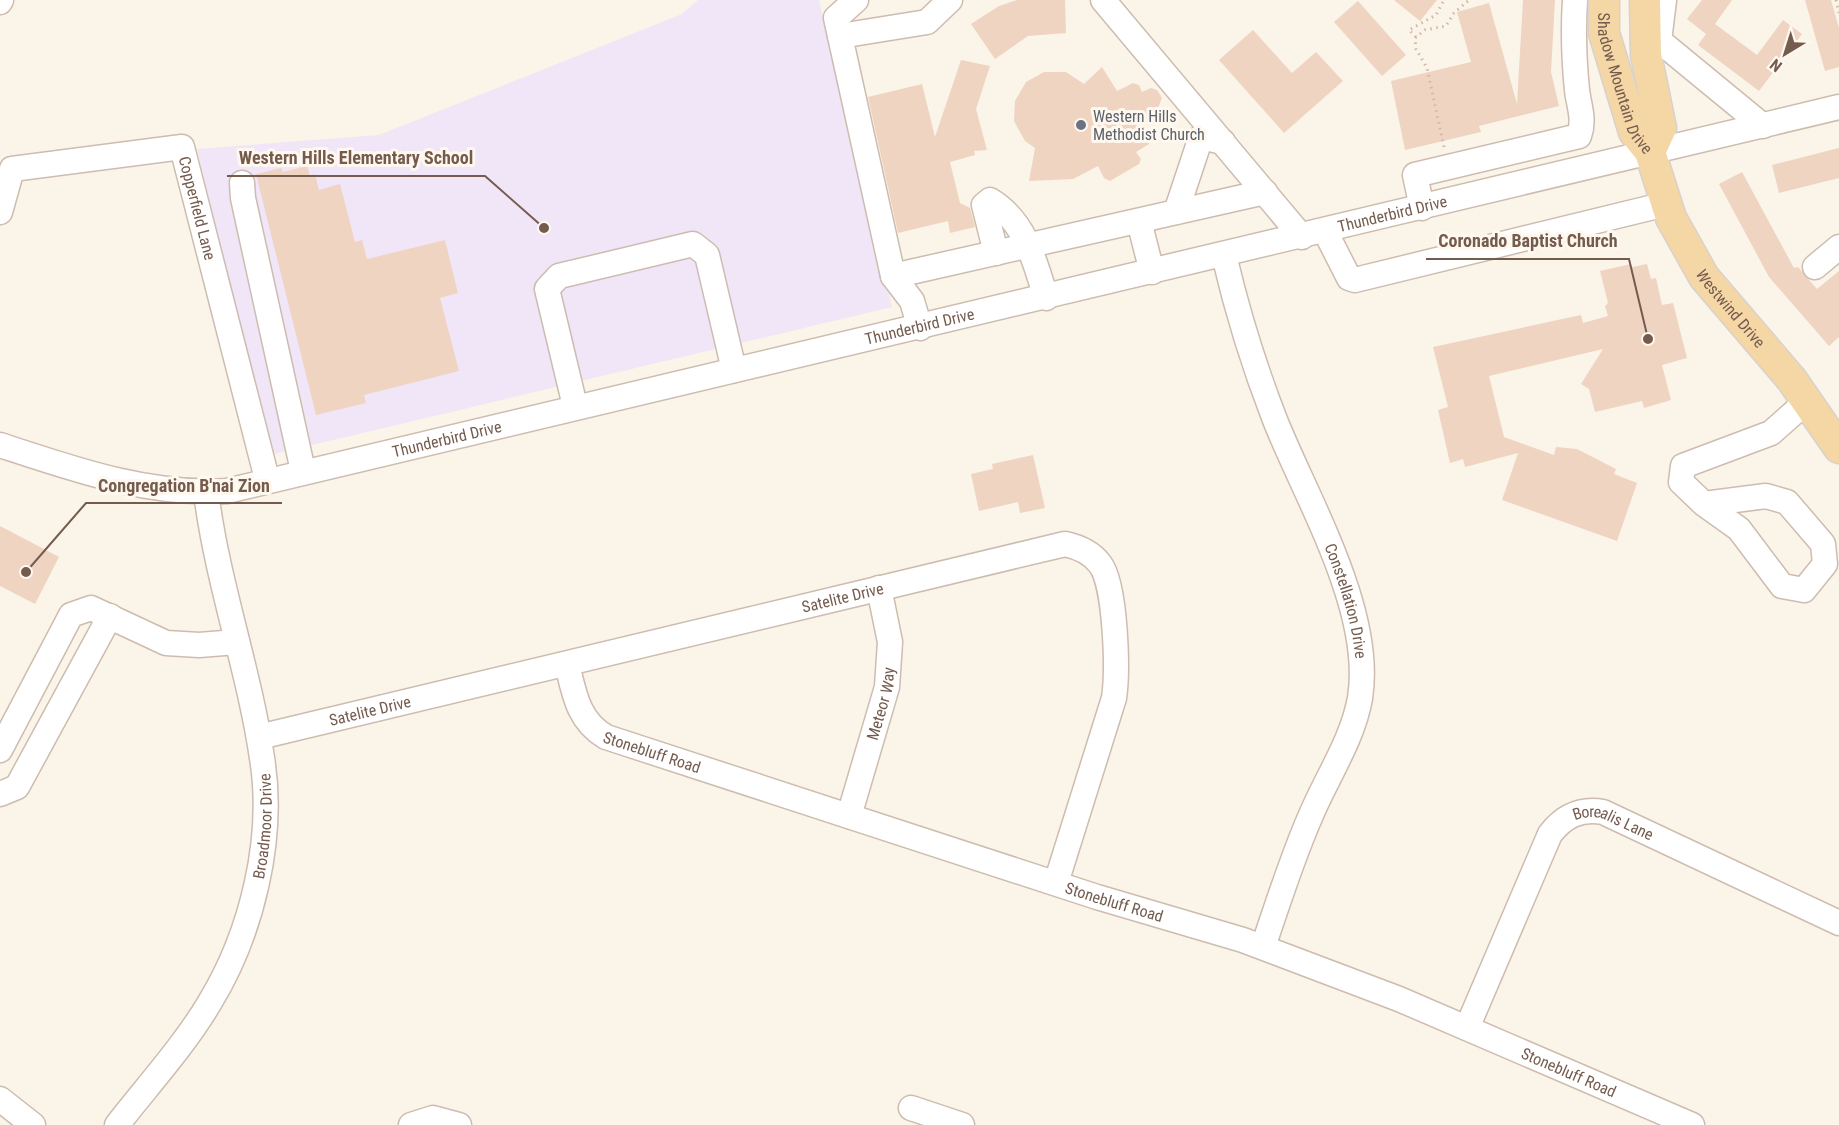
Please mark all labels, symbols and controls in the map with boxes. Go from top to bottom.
street label: Shadow Mountain Drive [1595,13,1657,157]
north arrow [1755,24,1815,84]
text: N [1766,55,1786,76]
place label: Western Hills Methodist Church [1093,107,1205,144]
marker: Western Hills Methodist Church [1074,118,1088,132]
callout: Western Hills Elementary School [227,140,485,176]
text: Western Hills Elementary School [239,147,473,168]
street label: Copperfield Lane [175,154,220,262]
street label: Thunderbird Drive [1336,191,1449,236]
callout: Coronado Baptist Church [1426,223,1629,259]
text: Coronado Baptist Church [1438,230,1618,251]
street label: Westwind Drive [1692,266,1769,351]
street label: Thunderbird Drive [863,304,976,348]
street label: Thunderbird Drive [390,416,503,461]
callout: Congregation B'nai Zion [86,467,282,503]
text: Congregation B'nai Zion [98,475,270,496]
street label: Constellation Drive [1321,540,1371,659]
street label: Satelite Drive [800,578,885,616]
street label: Meteor Way [862,666,898,742]
street label: Satelite Drive [327,692,413,729]
street label: Stonebluff Road [601,727,703,777]
street label: Broadmoor Drive [248,773,275,881]
street label: Borealis Lane [1570,801,1657,844]
street label: Stonebluff Road [1063,878,1166,926]
street label: Stonebluff Road [1519,1043,1619,1101]

